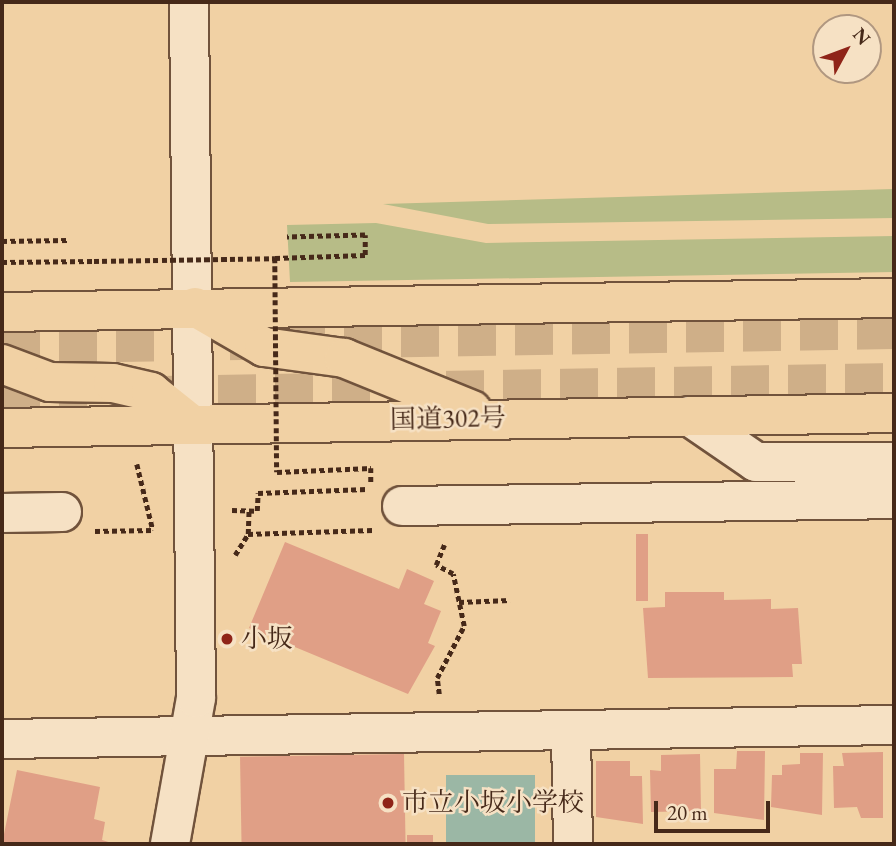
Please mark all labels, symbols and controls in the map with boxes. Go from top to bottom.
north arrow [812,14,882,84]
text: N [847,22,876,50]
street label: 国道302号 [390,402,506,436]
place label: 小坂 [241,623,293,655]
marker: 小坂 [219,631,235,647]
scale bar [658,786,774,830]
place label: 市立小坂小学校 [402,787,584,819]
marker: 市立小坂小学校 [380,795,396,811]
text: 20 m [667,799,708,826]

